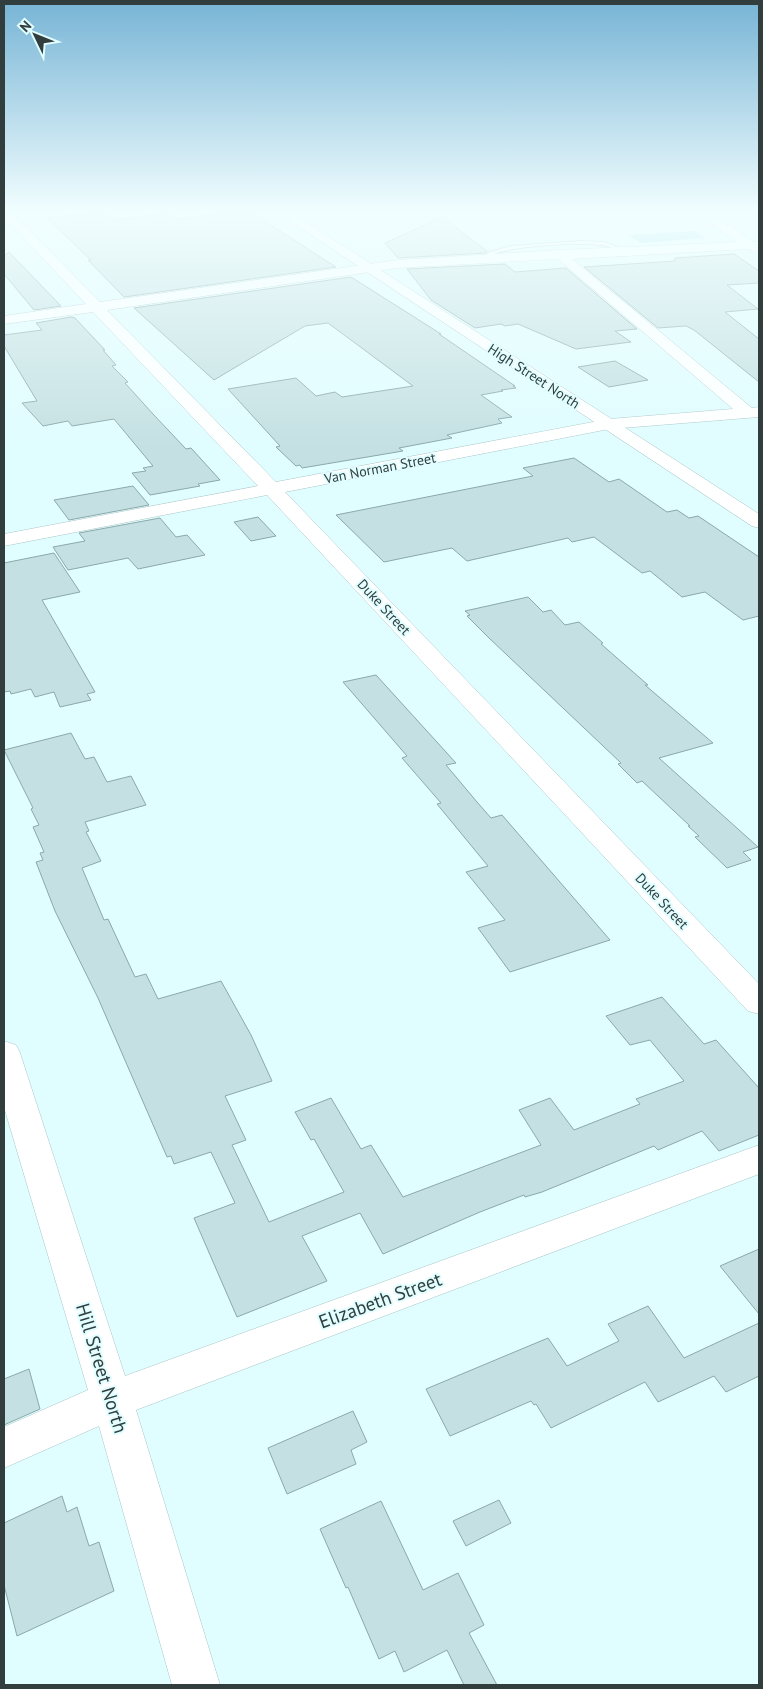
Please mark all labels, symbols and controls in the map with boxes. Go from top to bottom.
north arrow [10,10,60,60]
text: N [16,17,35,36]
street label: High Street North [485,340,583,412]
street label: Van Norman Street [322,448,437,488]
street label: Duke Street [354,575,415,639]
street label: Duke Street [632,869,693,933]
street label: Elizabeth Street [315,1266,445,1333]
street label: Hill Street North [71,1300,133,1436]

